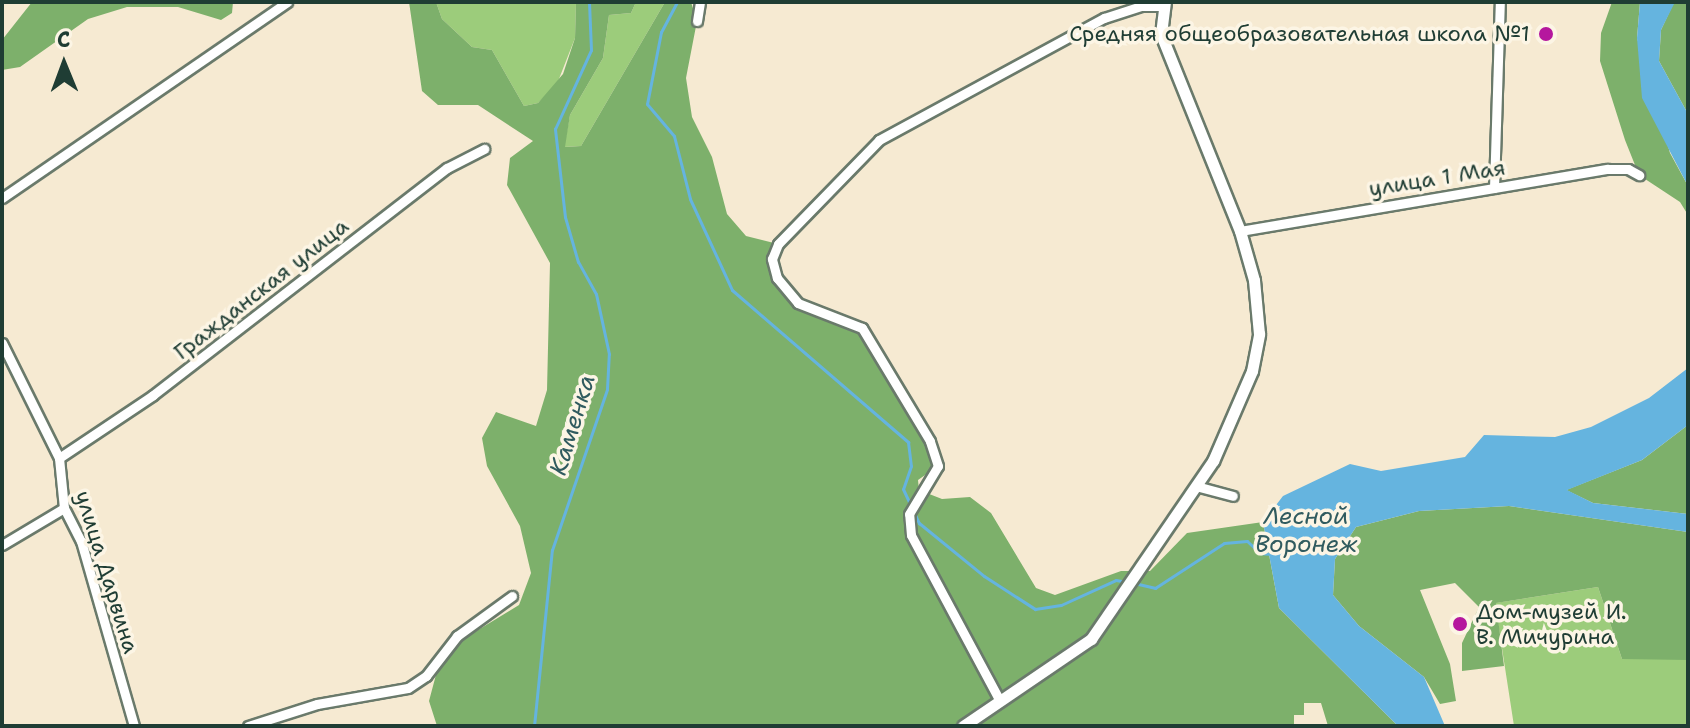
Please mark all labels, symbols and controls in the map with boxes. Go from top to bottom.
place label: Средняя общеобразовательная школа №1 [1069,21,1530,47]
north arrow [24,24,104,104]
text: С [57,25,71,54]
marker: Средняя общеобразовательная школа №1 [1537,25,1555,43]
street label: улица 1 Мая [1367,154,1507,202]
street label: Гражданская улица [168,213,354,365]
water label: Каменка [544,371,602,479]
street label: улица Дарвина [70,487,144,657]
water label: Лесной Воронеж [1255,503,1357,559]
place label: Дом-музей И. В. Мичурина [1476,598,1627,650]
marker: Дом-музей И. В. Мичурина [1451,615,1469,633]

